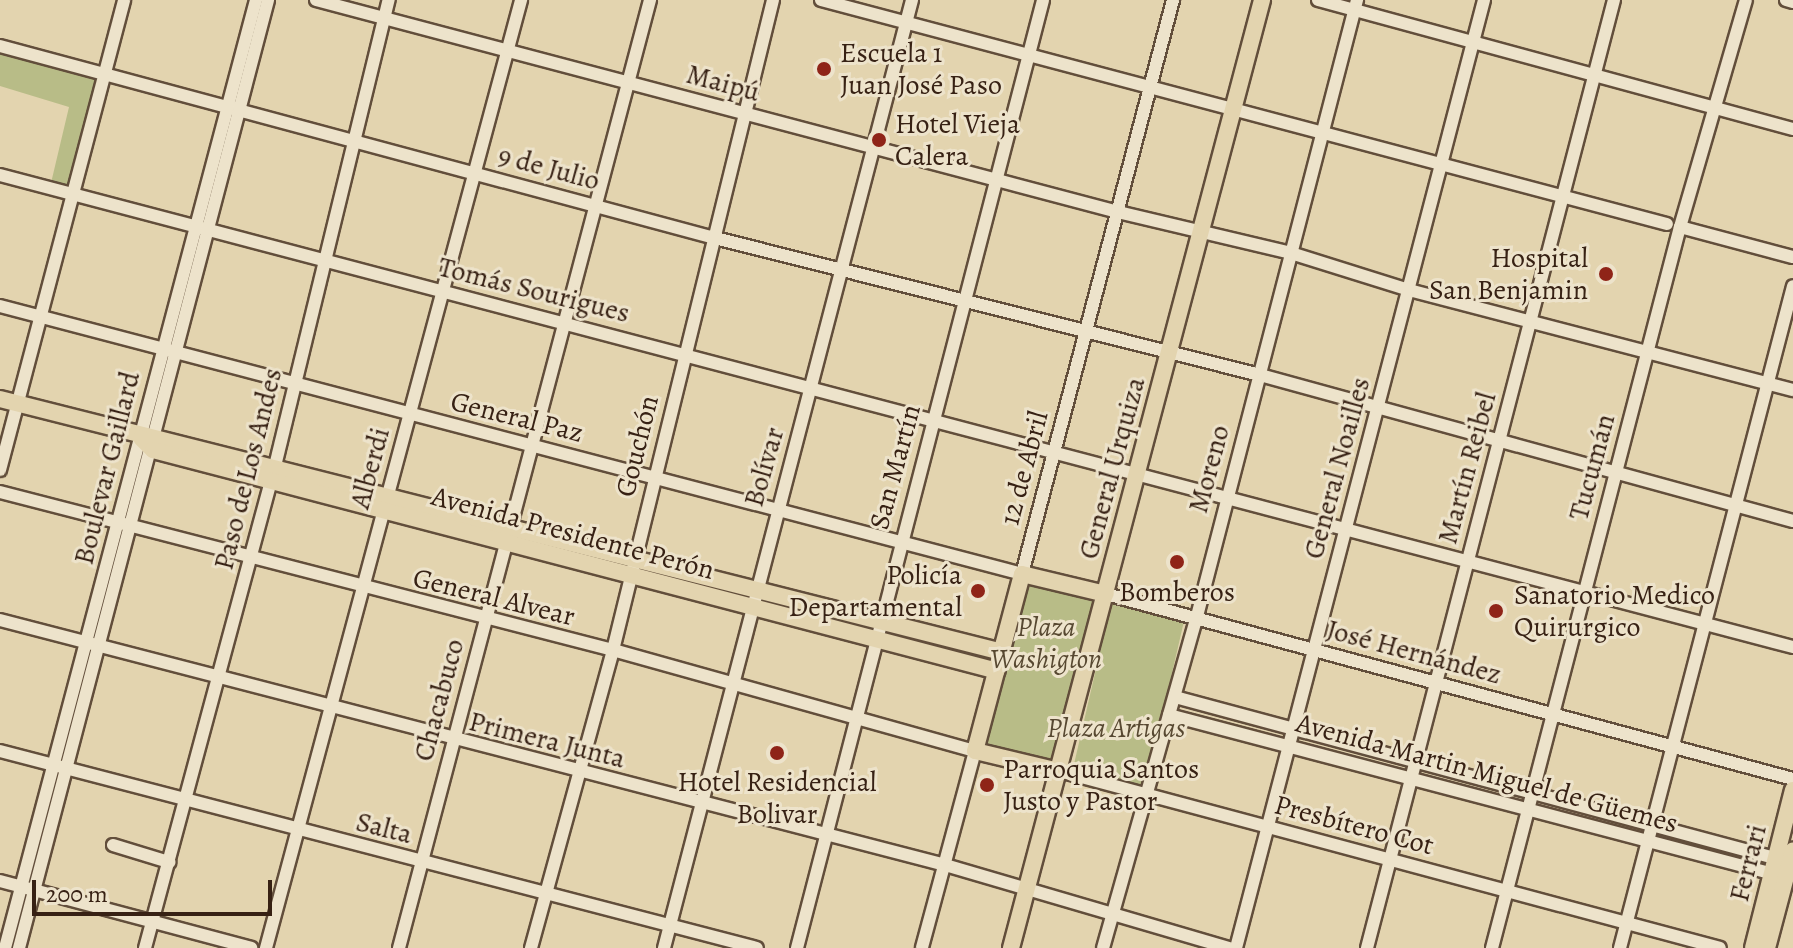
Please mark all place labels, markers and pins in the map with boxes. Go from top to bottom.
place label: Escuela 1 Juan José Paso [840,36,1002,102]
marker: Escuela 1 Juan José Paso [815,60,833,78]
place label: Hotel Vieja Calera [895,107,1020,173]
marker: Hotel Vieja Calera [870,131,888,149]
place label: Hospital San Benjamin [1429,241,1588,307]
marker: Hospital San Benjamin [1595,263,1617,285]
marker: Bomberos [1168,553,1186,571]
place label: Policía Departamental [789,558,962,624]
place label: Bomberos [1119,575,1235,609]
place label: Sanatorio Medico Quirurgico [1514,578,1715,644]
marker: Policía Departamental [969,582,987,600]
marker: Sanatorio Medico Quirurgico [1485,600,1507,622]
marker: Hotel Residencial Bolivar [768,744,786,762]
place label: Parroquia Santos Justo y Pastor [1003,752,1199,818]
place label: Hotel Residencial Bolivar [677,765,877,831]
marker: Parroquia Santos Justo y Pastor [978,776,996,794]

